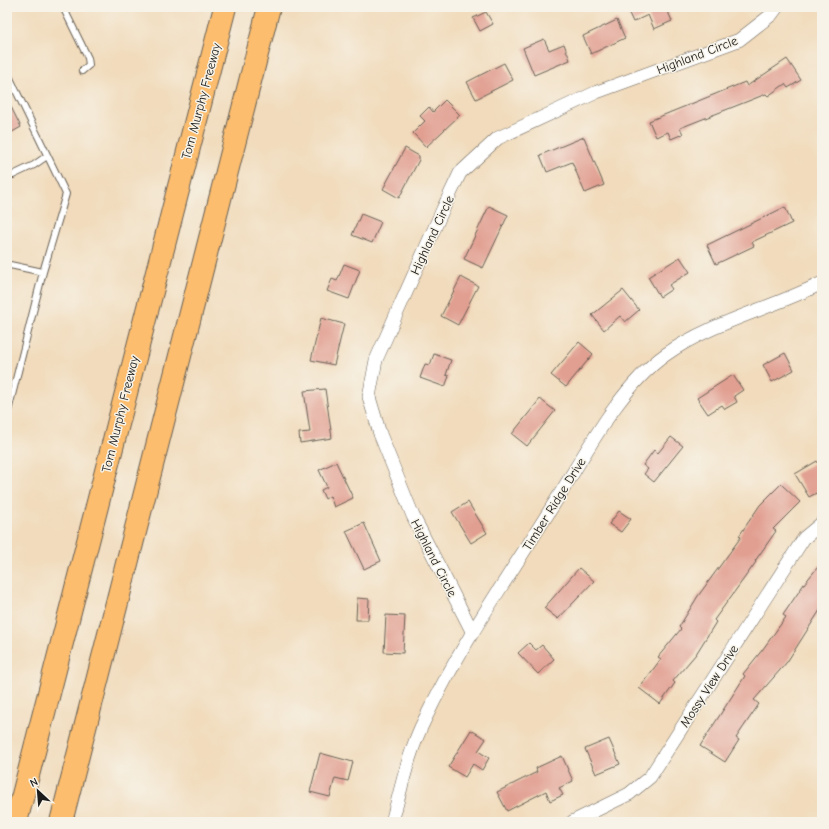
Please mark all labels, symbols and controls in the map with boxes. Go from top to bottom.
street label: Highland Circle [654,33,740,77]
street label: Tom Murphy Freeway [178,41,224,161]
street label: Highland Circle [407,193,457,277]
street label: Tom Murphy Freeway [98,354,142,474]
street label: Timber Ridge Drive [519,454,589,553]
street label: Highland Circle [408,516,460,600]
street label: Mossy View Drive [677,642,741,730]
north arrow [18,771,58,811]
text: N [28,775,40,790]

